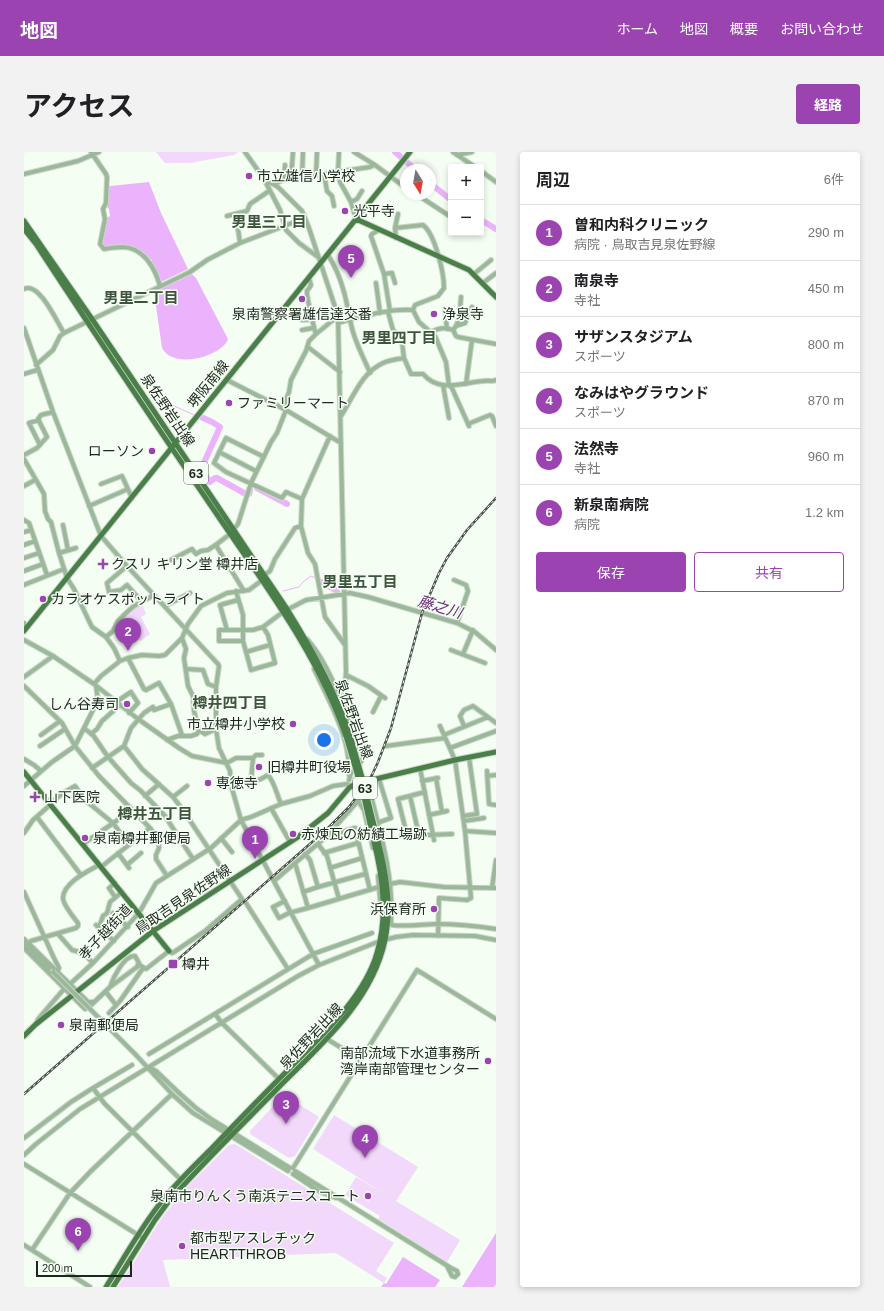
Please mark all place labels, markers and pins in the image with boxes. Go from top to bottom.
place label: 市立雄信小学校 [257,168,355,184]
marker: 市立雄信小学校 [244,171,254,181]
place label: 光平寺 [353,203,395,219]
marker: 光平寺 [340,206,350,216]
pin: 5 [338,245,364,278]
marker: 泉南警察署雄信達交番 [297,294,307,304]
place label: 泉南警察署雄信達交番 [232,306,372,322]
place label: 浄泉寺 [442,306,484,322]
marker: 浄泉寺 [429,309,439,319]
place label: ファミリーマート [237,395,349,411]
marker: ファミリーマート [224,398,234,408]
place label: ローソン [88,443,144,459]
marker: ローソン [147,446,157,456]
place label: クスリ キリン堂 樽井店 [111,556,258,572]
marker: クスリ キリン堂 樽井店 [98,559,108,569]
place label: カラオケスポットライト [51,591,205,607]
marker: カラオケスポットライト [38,594,48,604]
pin: 2 [115,618,141,651]
place label: しん谷寿司 [49,696,119,712]
marker: しん谷寿司 [122,699,132,709]
place label: 市立樽井小学校 [187,716,285,732]
marker: 市立樽井小学校 [288,719,298,729]
place label: 旧樽井町役場 [267,759,351,775]
marker: 旧樽井町役場 [254,762,264,772]
place label: 専徳寺 [216,775,258,791]
marker: 専徳寺 [203,778,213,788]
place label: 山下医院 [44,789,100,805]
marker: 山下医院 [29,791,41,803]
pin: 1 [242,826,268,859]
place label: 赤煉瓦の紡績工場跡 [301,826,427,842]
marker: 赤煉瓦の紡績工場跡 [288,829,298,839]
place label: 泉南樽井郵便局 [93,830,191,846]
marker: 泉南樽井郵便局 [80,833,90,843]
place label: 浜保育所 [370,901,426,917]
marker: 浜保育所 [429,904,439,914]
place label: 樽井 [182,956,210,972]
marker: 樽井 [167,958,179,970]
place label: 泉南郵便局 [69,1017,139,1033]
marker: 泉南郵便局 [56,1020,66,1030]
place label: 南部流域下水道事務所 湾岸南部管理センター [340,1045,480,1077]
marker: 南部流域下水道事務所 湾岸南部管理センター [483,1056,493,1066]
pin: 3 [273,1091,299,1124]
pin: 4 [352,1125,378,1158]
place label: 泉南市りんくう南浜テニスコート [150,1188,360,1204]
marker: 泉南市りんくう南浜テニスコート [363,1191,373,1201]
pin: 6 [65,1218,91,1251]
place label: 都市型アスレチック HEARTTHROB [190,1230,316,1262]
marker: 都市型アスレチック HEARTTHROB [177,1241,187,1251]

